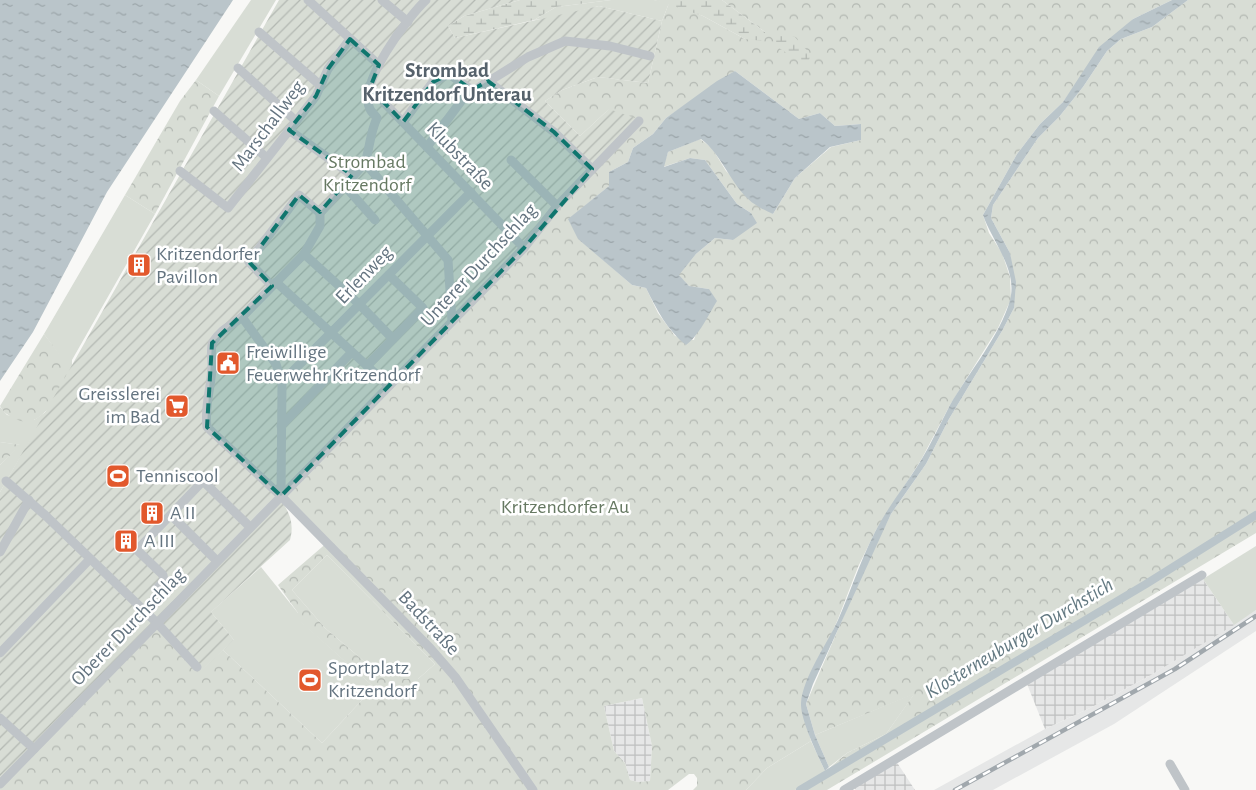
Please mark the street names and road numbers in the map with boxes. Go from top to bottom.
street label: Marschallweg [228,77,309,175]
street label: Klubstraße [423,118,497,194]
street label: Unterer Durchschlag [417,199,541,330]
street label: Erlenweg [332,242,396,308]
street label: Oberer Durchschlag [67,564,189,690]
street label: Badstraße [394,587,464,659]

